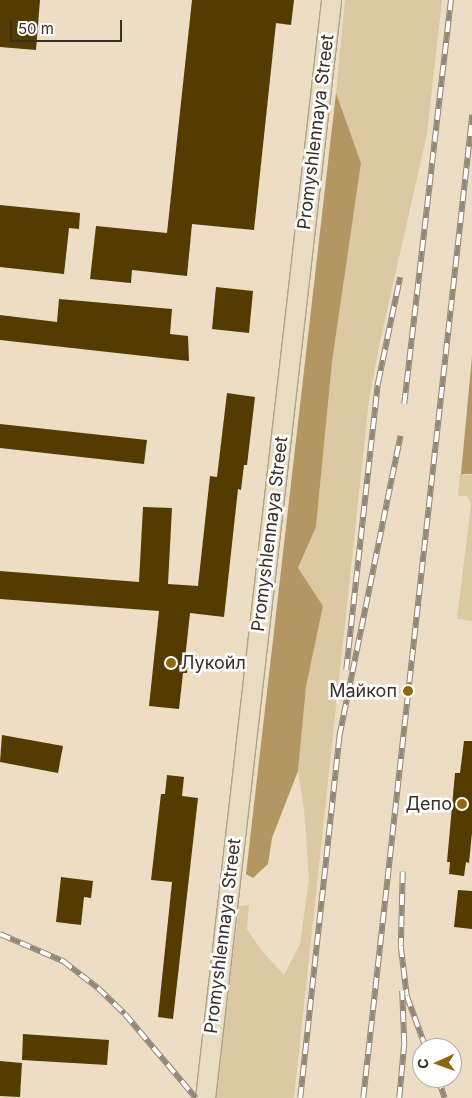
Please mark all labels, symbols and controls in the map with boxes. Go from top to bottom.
scale bar [12,10,125,42]
text: 50 m [18,19,54,38]
street label: Promyshlennaya Street [293,33,339,231]
street label: Promyshlennaya Street [247,435,293,633]
place label: Лукойл [181,652,246,674]
marker: Лукойл [165,657,177,669]
place label: Майкоп [329,680,397,702]
marker: Майкоп [401,684,415,698]
place label: Депо [405,793,452,815]
marker: Депо [456,798,468,810]
street label: Promyshlennaya Street [200,837,246,1035]
north arrow [412,1038,462,1088]
text: С [414,1058,431,1069]

